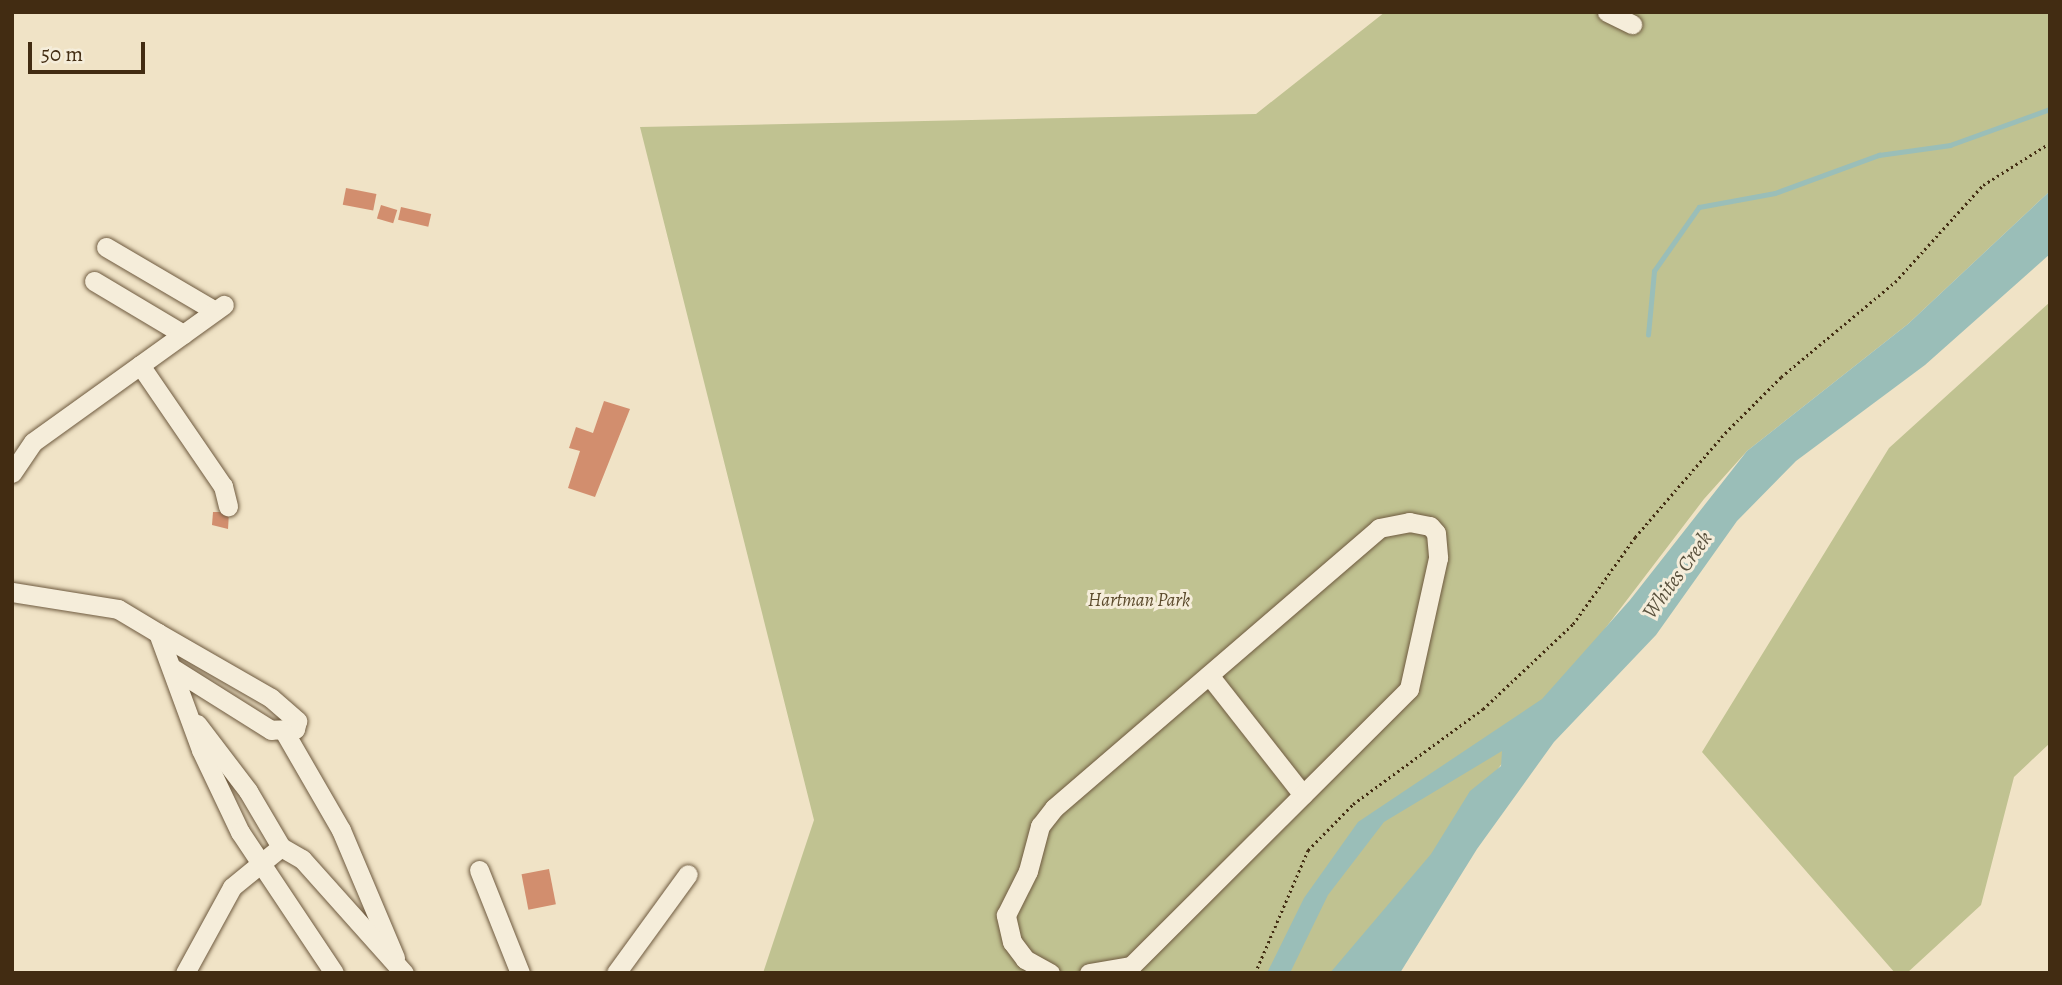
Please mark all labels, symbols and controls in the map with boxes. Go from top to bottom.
scale bar [32,28,149,72]
text: 50 m [41,40,83,68]
water label: Whites Creek [1637,526,1717,624]
park label: Hartman Park [1088,590,1190,612]

